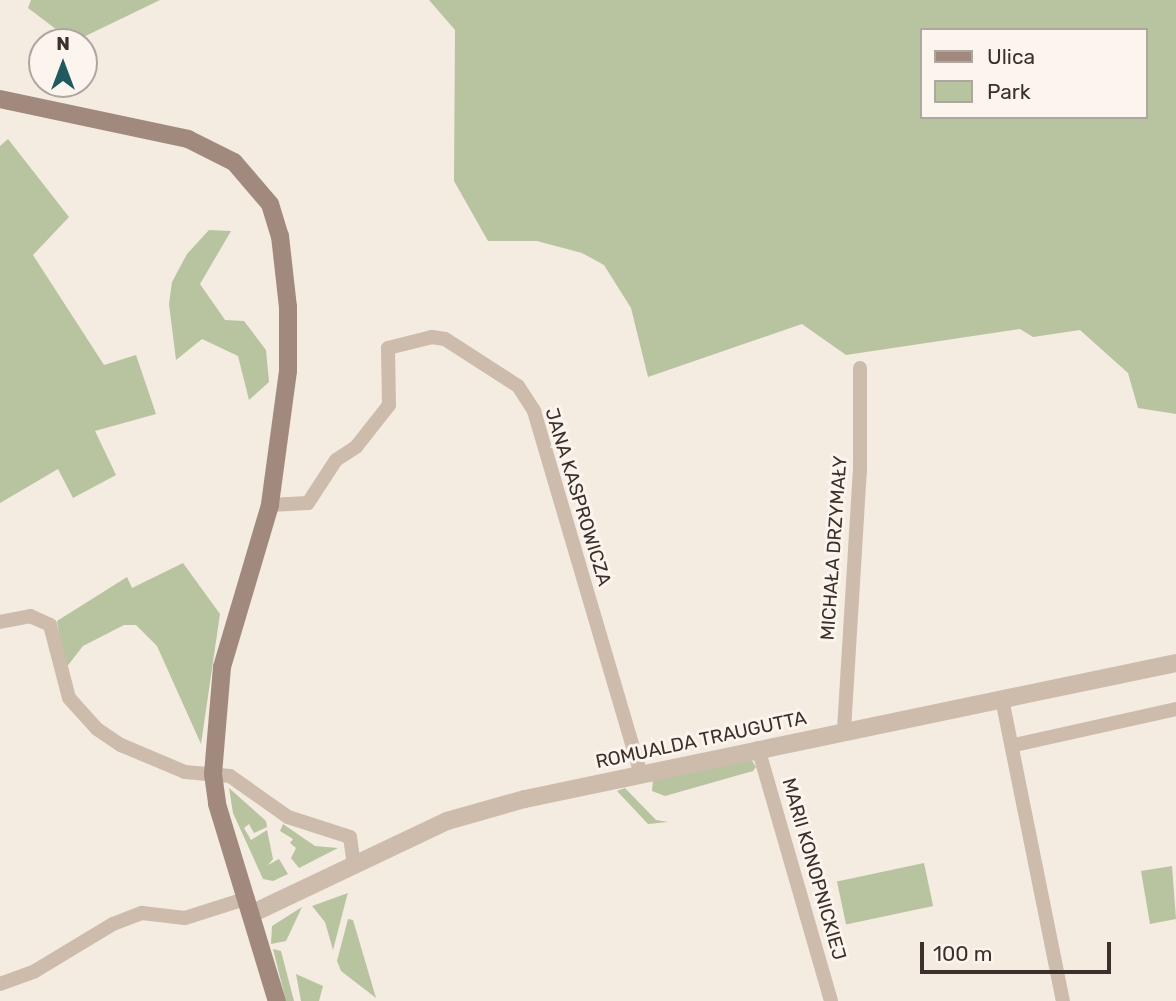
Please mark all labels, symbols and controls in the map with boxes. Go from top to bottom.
north arrow [28,28,98,98]
legend [920,28,1148,119]
text: N [56,32,70,55]
text: Ulica [987,44,1035,69]
text: Park [987,79,1031,104]
street label: JANA KASPROWICZA [540,405,616,589]
street label: MICHAŁA DRZYMAŁY [816,455,852,641]
street label: ROMUALDA TRAUGUTTA [593,706,809,774]
street label: MARII KONOPNICKIEJ [777,775,851,963]
scale bar [924,928,1115,972]
text: 100 m [933,941,992,966]

